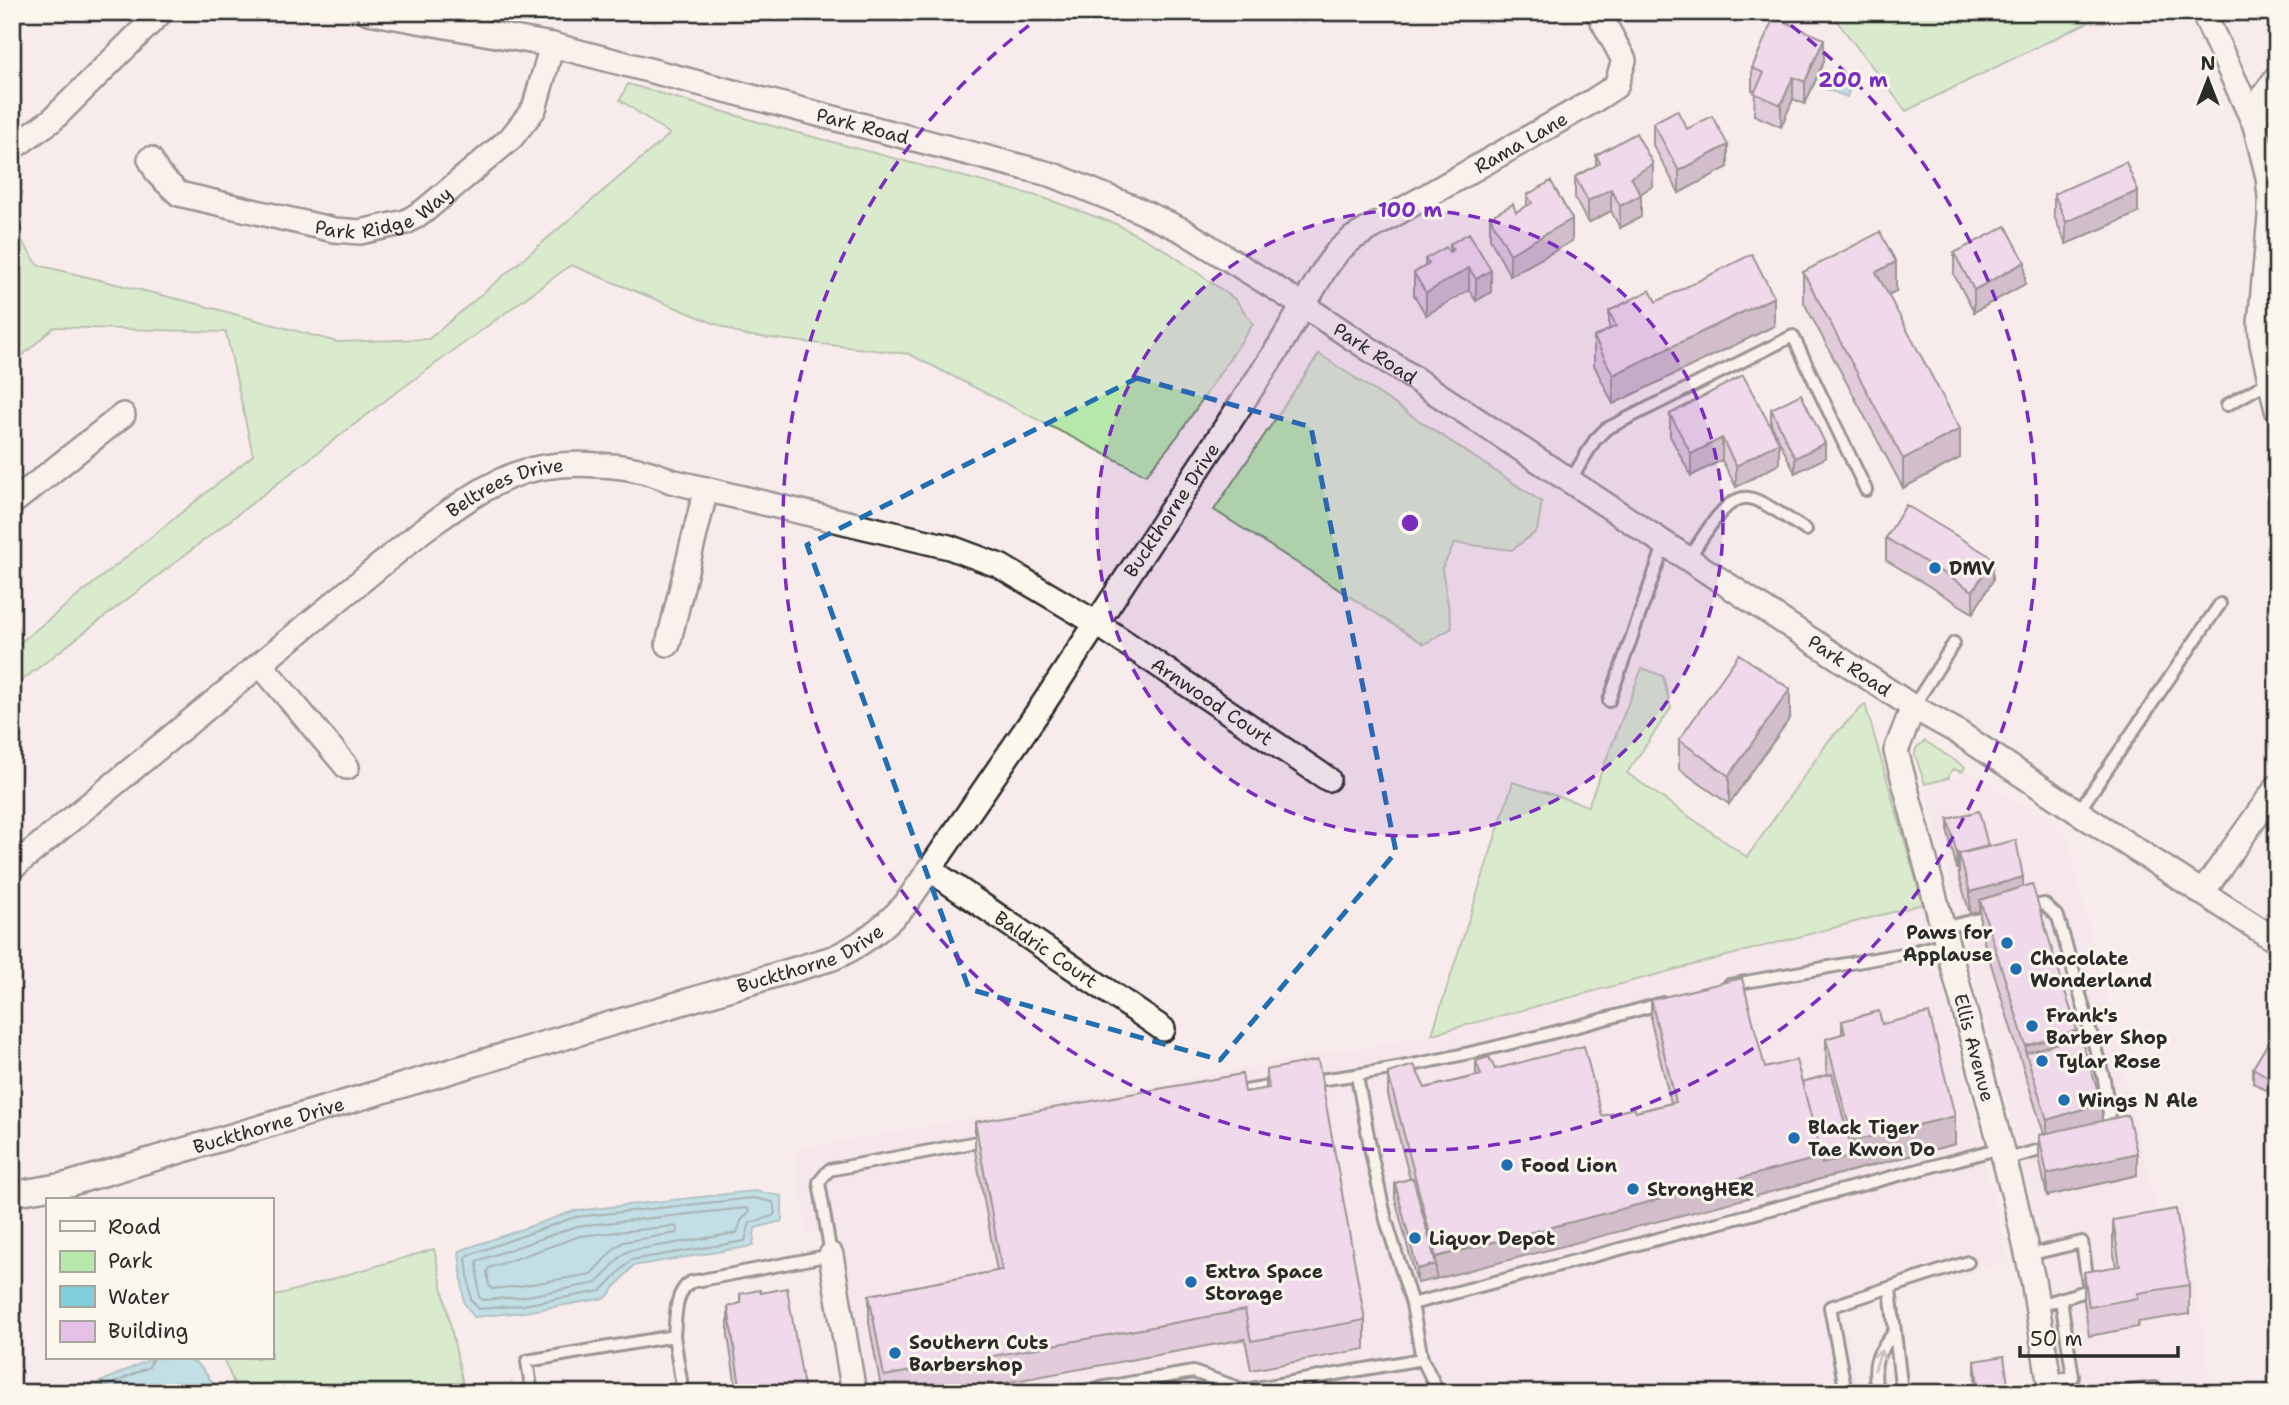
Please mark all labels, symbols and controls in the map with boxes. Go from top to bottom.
north arrow [2174,46,2244,116]
text: N [2200,51,2216,76]
text: 200 m [1818,66,1888,94]
street label: Park Road [814,102,912,150]
street label: Rama Lane [1470,106,1572,179]
street label: Park Ridge Way [312,181,457,245]
text: 100 m [1378,196,1442,224]
street label: Park Road [1329,317,1422,390]
street label: Buckthorne Drive [1118,438,1225,582]
street label: Beltrees Drive [441,453,565,523]
centre of rings [1398,511,1422,535]
place label: DMV [1949,556,1995,581]
marker: DMV [1927,560,1943,576]
street label: Park Road [1803,629,1896,702]
street label: Arnwood Court [1146,652,1278,751]
street label: Baldric Court [989,905,1102,994]
street label: Buckthorne Drive [734,919,889,999]
place label: Paws for Applause [1903,920,1993,967]
marker: Paws for Applause [1999,935,2015,951]
place label: Chocolate Wonderland [2030,946,2152,993]
marker: Chocolate Wonderland [2008,961,2024,977]
street label: Ellis Avenue [1948,991,2000,1104]
place label: Frank's Barber Shop [2046,1003,2167,1050]
marker: Frank's Barber Shop [2024,1018,2040,1034]
place label: Tylar Rose [2056,1049,2161,1074]
marker: Tylar Rose [2034,1053,2050,1069]
place label: Wings N Ale [2078,1088,2198,1113]
street label: Buckthorne Drive [190,1091,347,1160]
marker: Wings N Ale [2056,1092,2072,1108]
place label: Black Tiger Tae Kwon Do [1808,1115,1935,1162]
marker: Black Tiger Tae Kwon Do [1786,1130,1802,1146]
place label: Food Lion [1521,1153,1617,1178]
marker: Food Lion [1499,1157,1515,1173]
place label: StrongHER [1647,1177,1754,1202]
marker: StrongHER [1625,1181,1641,1197]
legend [46,1198,273,1360]
text: Road [108,1213,161,1241]
place label: Liquor Depot [1429,1226,1555,1251]
marker: Liquor Depot [1407,1230,1423,1246]
text: Park [108,1247,153,1275]
place label: Extra Space Storage [1205,1259,1323,1306]
marker: Extra Space Storage [1183,1274,1199,1290]
text: Water [108,1283,170,1311]
scale bar [2020,1314,2177,1358]
text: Building [108,1317,188,1345]
text: 50 m [2030,1325,2083,1353]
place label: Southern Cuts Barbershop [909,1330,1049,1377]
marker: Southern Cuts Barbershop [887,1345,903,1361]
one-way arrow [1873,1349,1886,1371]

